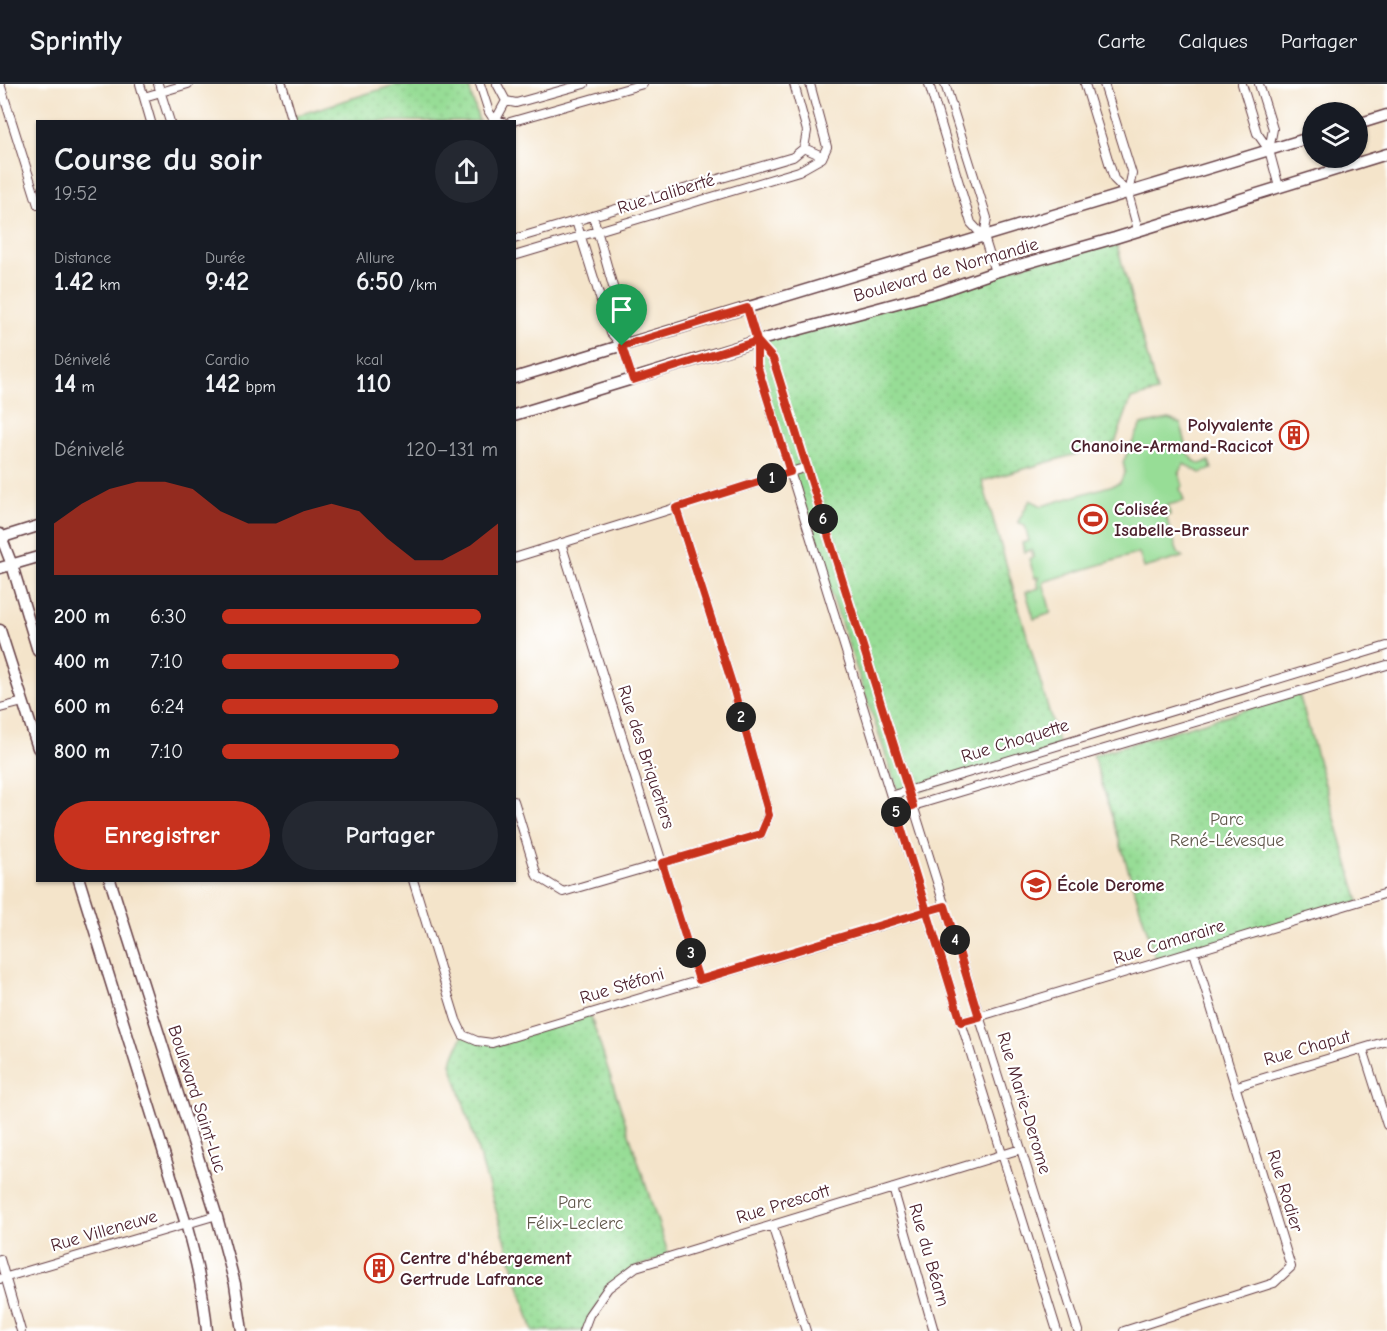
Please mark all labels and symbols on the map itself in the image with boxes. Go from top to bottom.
street label: Rue Laliberté [615,169,717,219]
street label: Boulevard de Normandie [851,234,1041,306]
pin [596,284,647,346]
place label: Polyvalente Chanoine-Armand-Racicot [1071,415,1274,457]
building icon: Polyvalente Chanoine-Armand-Racicot [1278,419,1310,451]
pin: 1 [757,463,787,493]
place label: Colisée Isabelle-Brasseur [1114,499,1249,541]
sports icon: Colisée Isabelle-Brasseur [1077,503,1109,535]
pin: 6 [808,504,838,534]
street label: Rue des Briquetiers [613,683,679,831]
pin: 2 [726,702,756,732]
street label: Rue Choquette [959,715,1071,767]
pin: 5 [881,797,911,827]
park label: Parc René-Lévesque [1170,809,1284,851]
school or university icon: École Derome [1020,869,1052,901]
place label: École Derome [1057,874,1165,896]
street label: Rue Camaraire [1111,915,1227,969]
pin: 4 [940,925,970,955]
pin: 3 [676,938,706,968]
street label: Rue Stéfoni [577,963,667,1009]
street label: Boulevard Saint-Luc [163,1023,231,1176]
street label: Rue Chaput [1261,1025,1353,1070]
street label: Rue Marie-Derome [992,1029,1056,1177]
street label: Rue Rodier [1263,1147,1308,1235]
street label: Rue Prescott [734,1180,833,1228]
park label: Parc Félix-Leclerc [527,1192,624,1234]
street label: Rue du Béarn [904,1201,954,1309]
street label: Rue Villeneuve [48,1206,160,1256]
place label: Centre d'hébergement Gertrude Lafrance [400,1248,572,1290]
building icon: Centre d'hébergement Gertrude Lafrance [363,1252,395,1284]

